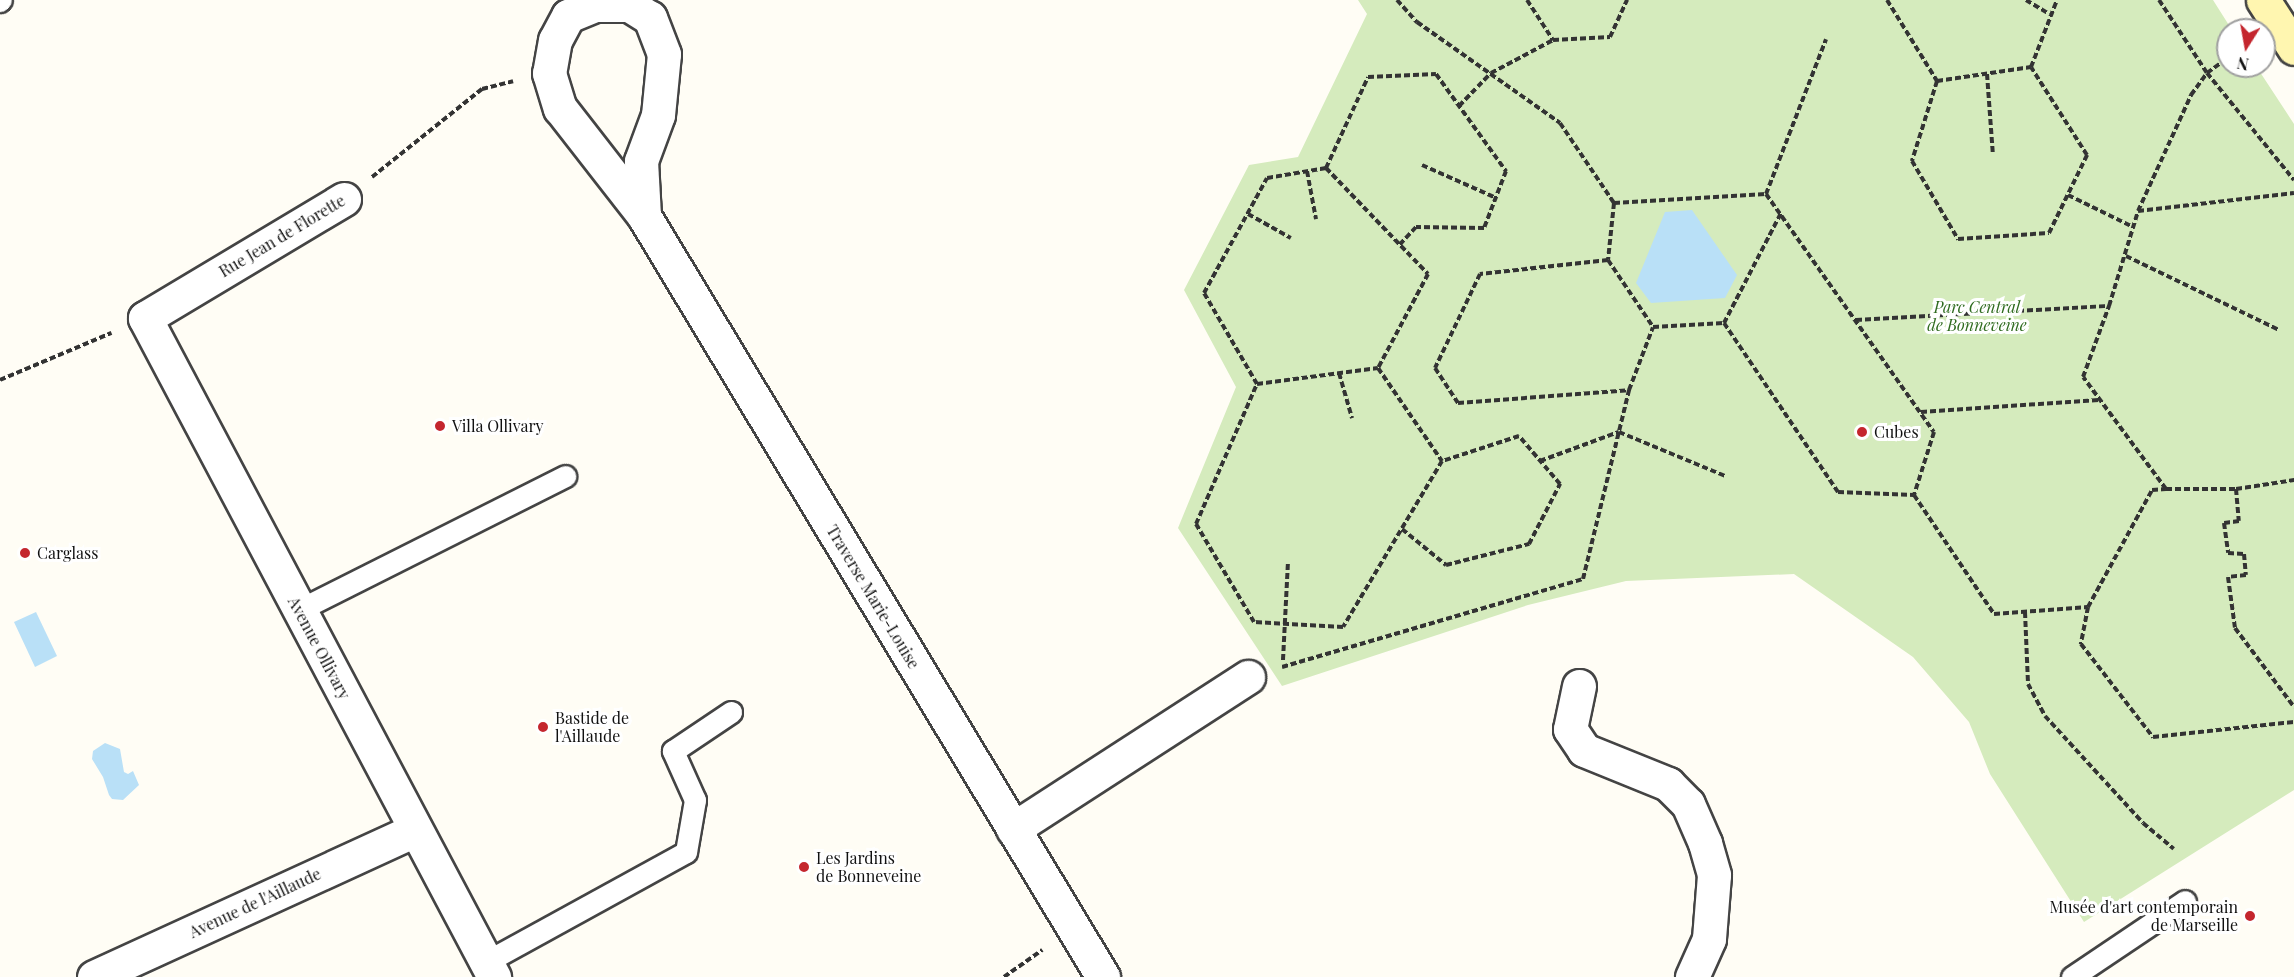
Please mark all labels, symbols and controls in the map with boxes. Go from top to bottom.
north arrow [2216,18,2276,78]
text: N [2235,53,2251,76]
street label: Rue Jean de Florette [216,191,348,281]
park label: Parc Central de Bonneveine [1927,297,2027,335]
place label: Villa Ollivary [452,416,544,436]
marker: Villa Ollivary [433,419,447,433]
place label: Cubes [1874,422,1919,442]
marker: Cubes [1855,425,1869,439]
street label: Traverse Marie-Louise [822,522,924,672]
place label: Carglass [37,543,98,563]
marker: Carglass [18,546,32,560]
street label: Avenue Ollivary [284,594,354,702]
place label: Bastide de l'Aillaude [555,708,629,746]
marker: Bastide de l'Aillaude [536,720,550,734]
place label: Les Jardins de Bonneveine [816,848,921,886]
marker: Les Jardins de Bonneveine [797,860,811,874]
street label: Avenue de l'Aillaude [186,864,324,942]
place label: Musée d'art contemporain de Marseille [2049,897,2238,935]
marker: Musée d'art contemporain de Marseille [2243,909,2257,923]

